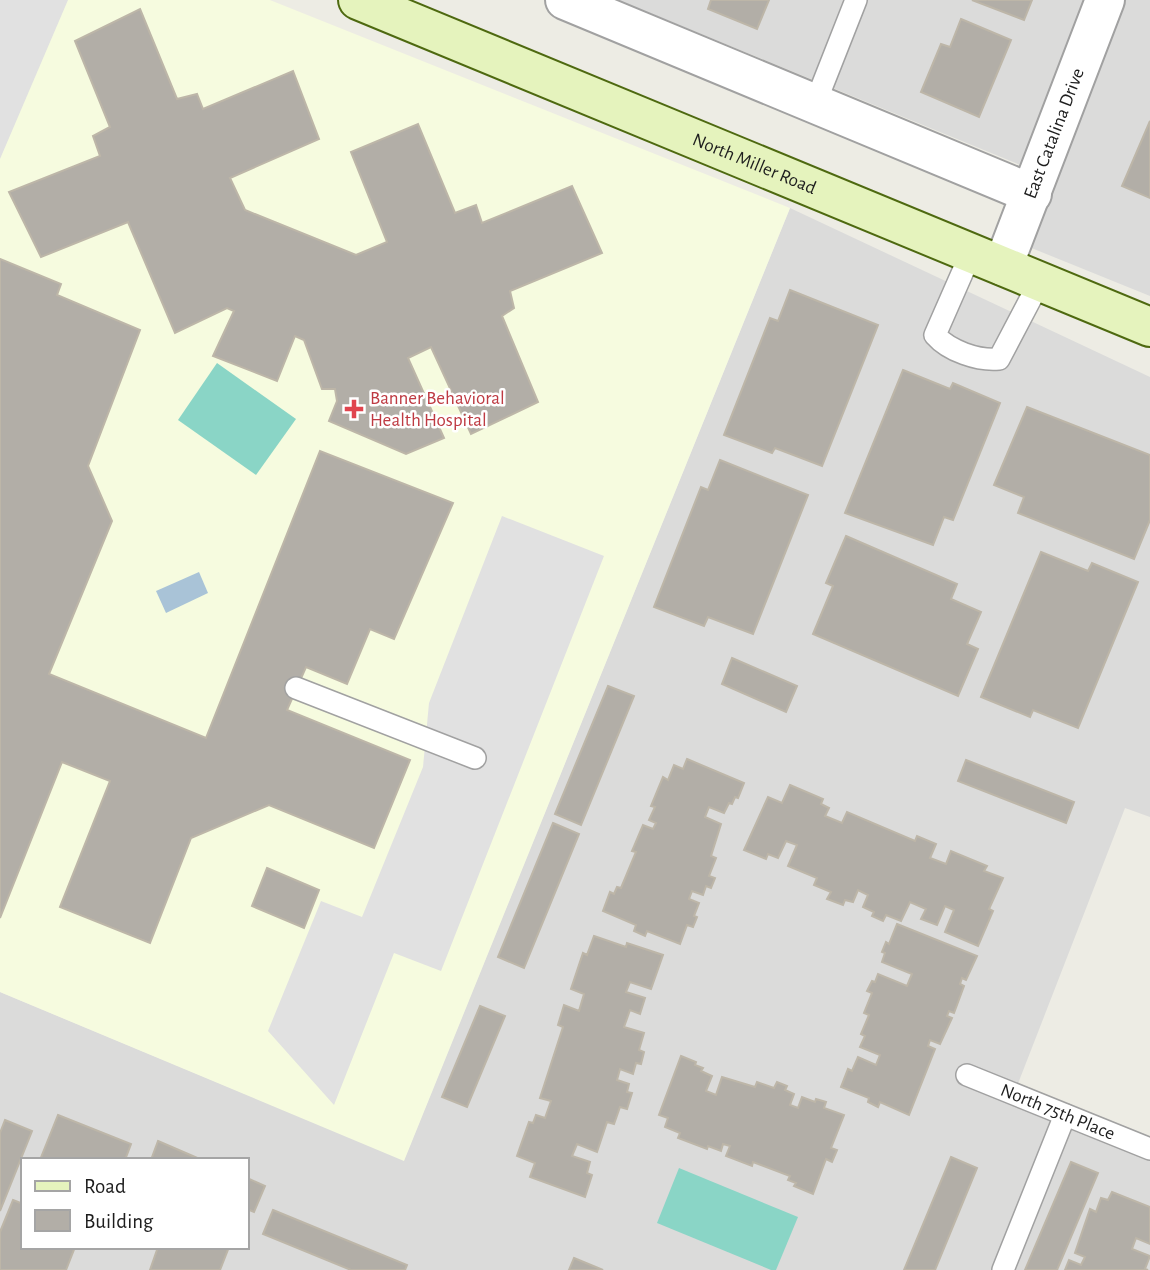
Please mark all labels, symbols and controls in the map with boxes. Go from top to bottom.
street label: East Catalina Drive [1020,66,1087,201]
street label: North Miller Road [690,130,819,198]
place label: Banner Behavioral Health Hospital [370,389,505,430]
marker: Banner Behavioral Health Hospital [344,399,364,419]
street label: North 75th Place [998,1080,1118,1143]
legend [21,1158,248,1249]
text: Road [84,1176,126,1197]
text: Building [84,1211,154,1232]

